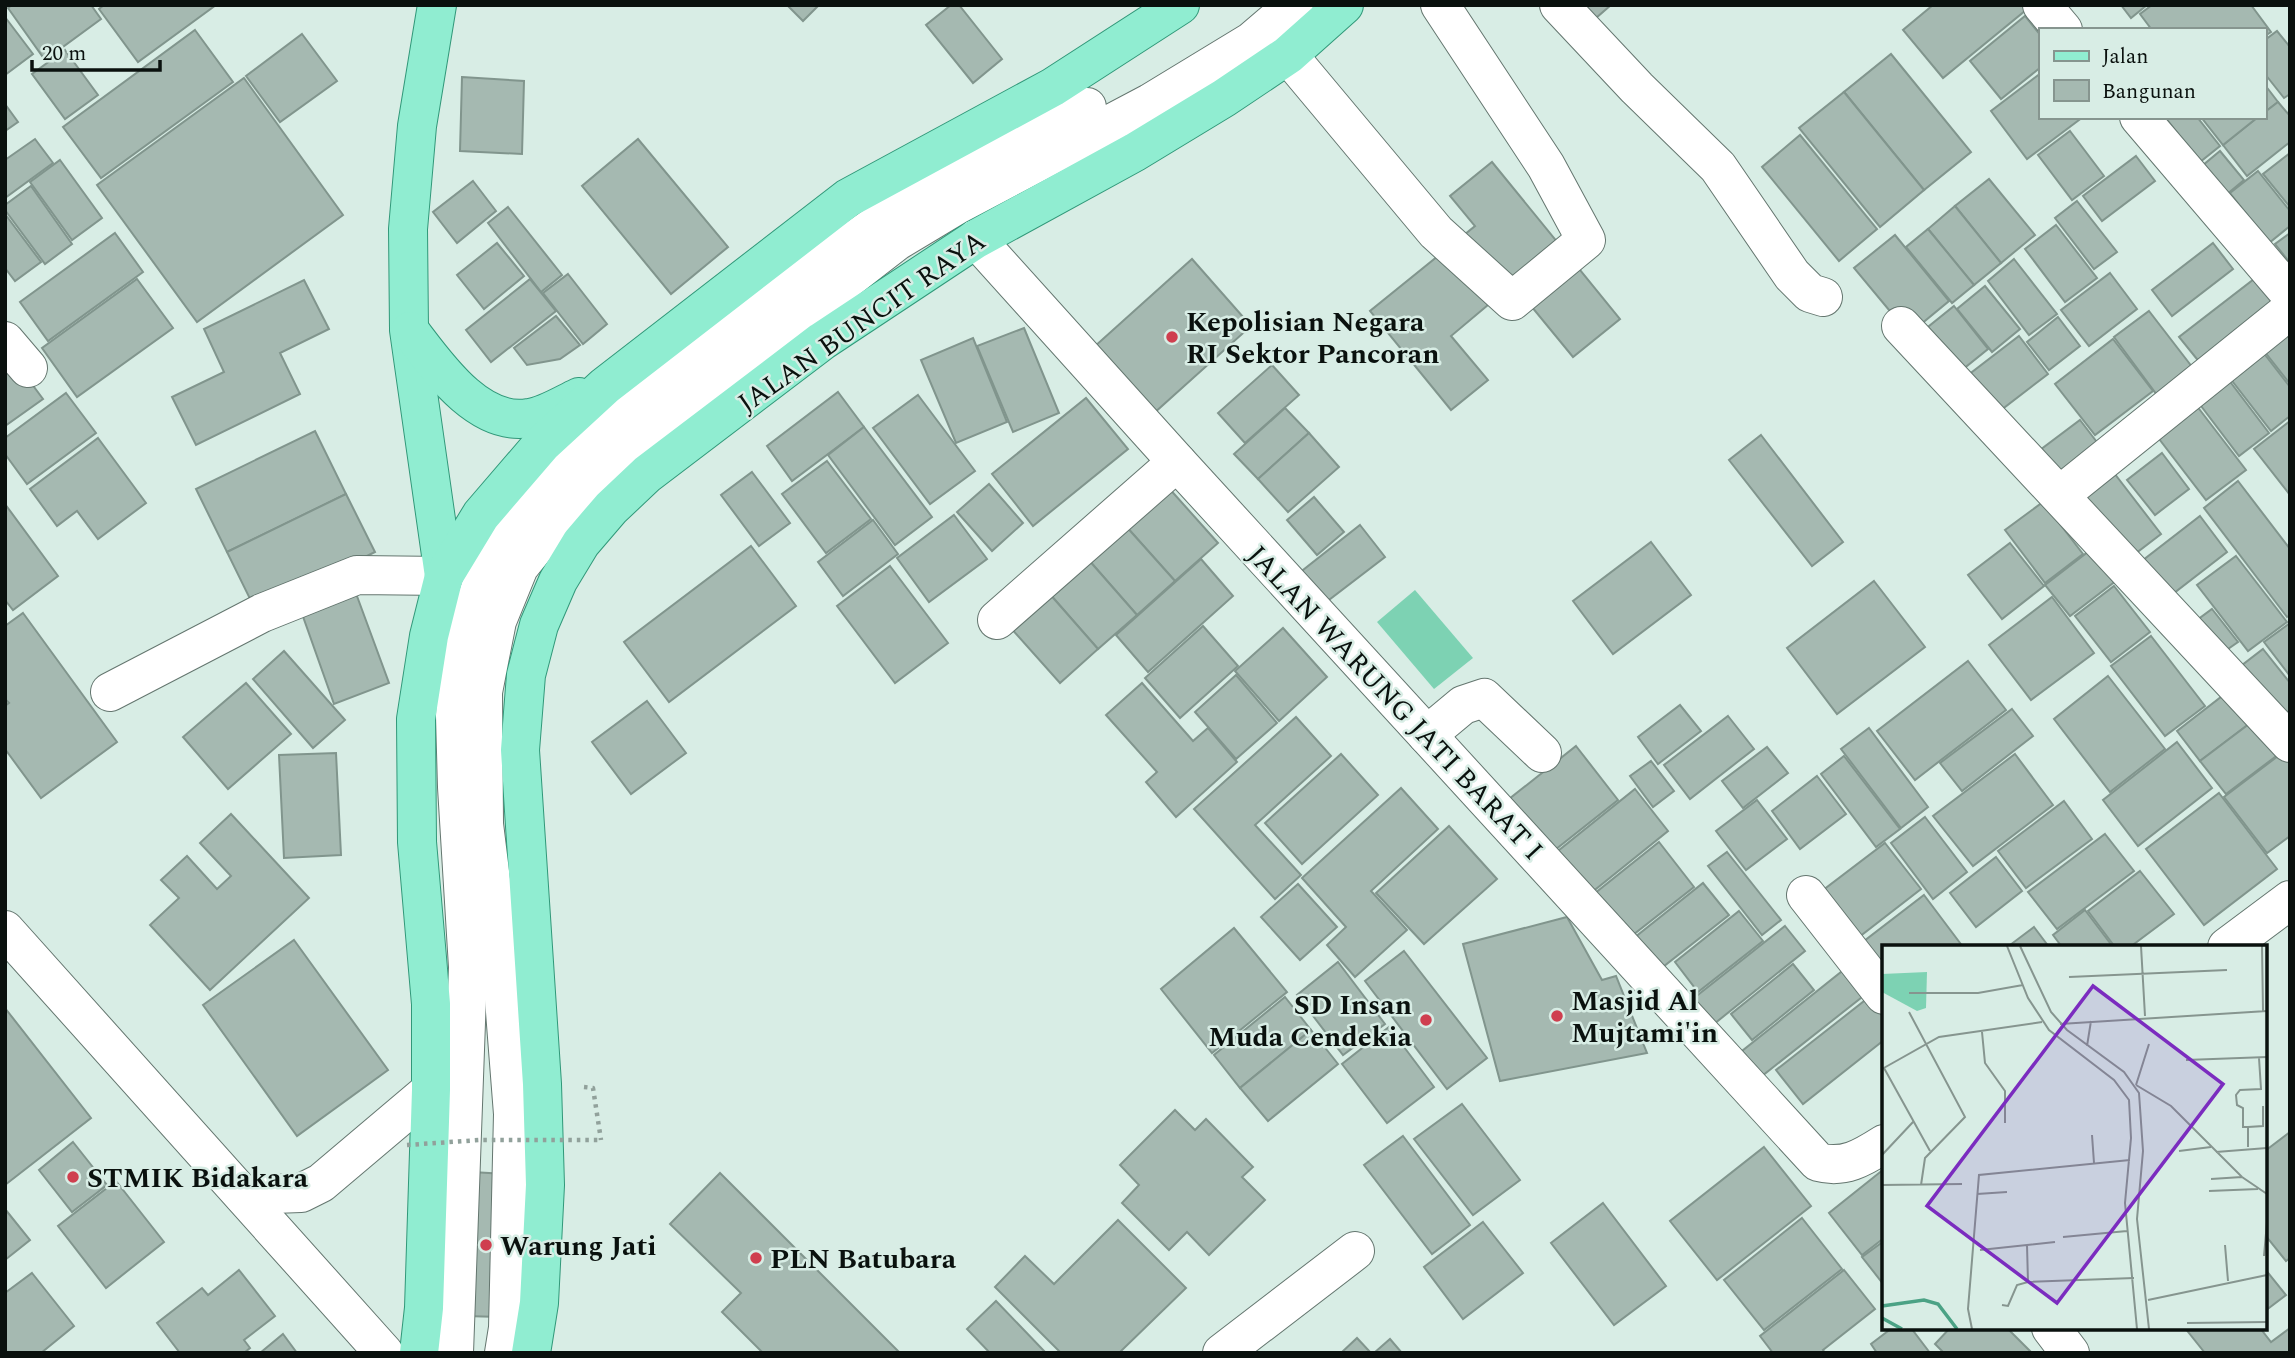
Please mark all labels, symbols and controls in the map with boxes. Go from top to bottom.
scale bar [32,28,159,72]
legend [2039,28,2267,119]
text: 20 m [42,38,86,70]
text: Jalan [2102,41,2148,73]
text: Bangunan [2102,76,2196,108]
street label: JALAN BUNCIT RAYA [729,220,995,424]
place label: Kepolisian Negara RI Sektor Pancoran [1186,301,1440,376]
marker: Kepolisian Negara RI Sektor Pancoran [1164,329,1180,345]
street label: JALAN WARUNG JATI BARAT I [1237,535,1553,871]
inset map [1882,945,2267,1330]
place label: Masjid Al Mujtami'in [1571,980,1718,1055]
place label: SD Insan Muda Cendekia [1208,984,1413,1059]
marker: Masjid Al Mujtami'in [1549,1008,1565,1024]
marker: SD Insan Muda Cendekia [1418,1012,1434,1028]
place label: STMIK Bidakara [87,1157,309,1200]
marker: STMIK Bidakara [65,1169,81,1185]
place label: Warung Jati [500,1225,657,1268]
marker: Warung Jati [478,1237,494,1253]
place label: PLN Batubara [770,1238,957,1281]
marker: PLN Batubara [748,1250,764,1266]

